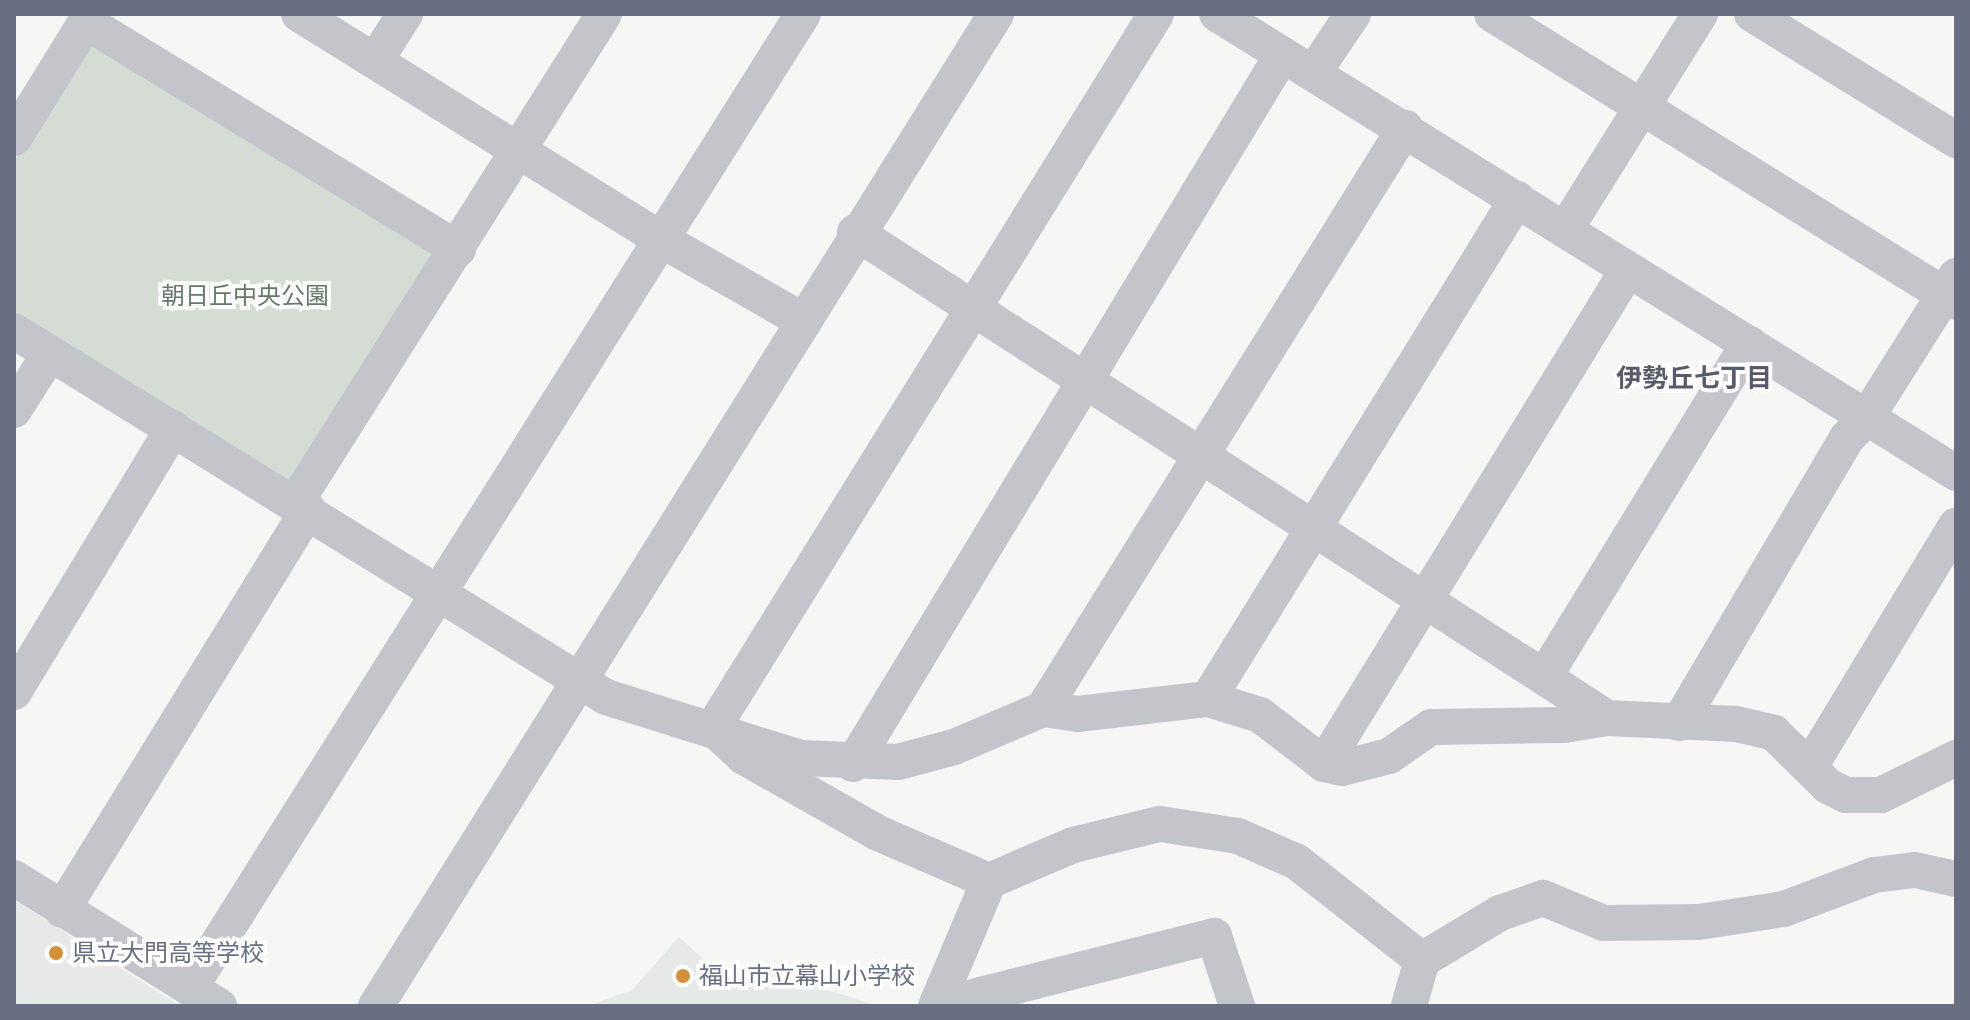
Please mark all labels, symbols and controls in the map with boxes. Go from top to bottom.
park label: 朝日丘中央公園 [161,282,329,310]
district label: 伊勢丘七丁目 [1616,362,1772,394]
place label: 県立大門高等学校 [72,939,264,967]
marker: 県立大門高等学校 [47,944,65,962]
place label: 福山市立幕山小学校 [699,962,915,990]
marker: 福山市立幕山小学校 [674,967,692,985]

